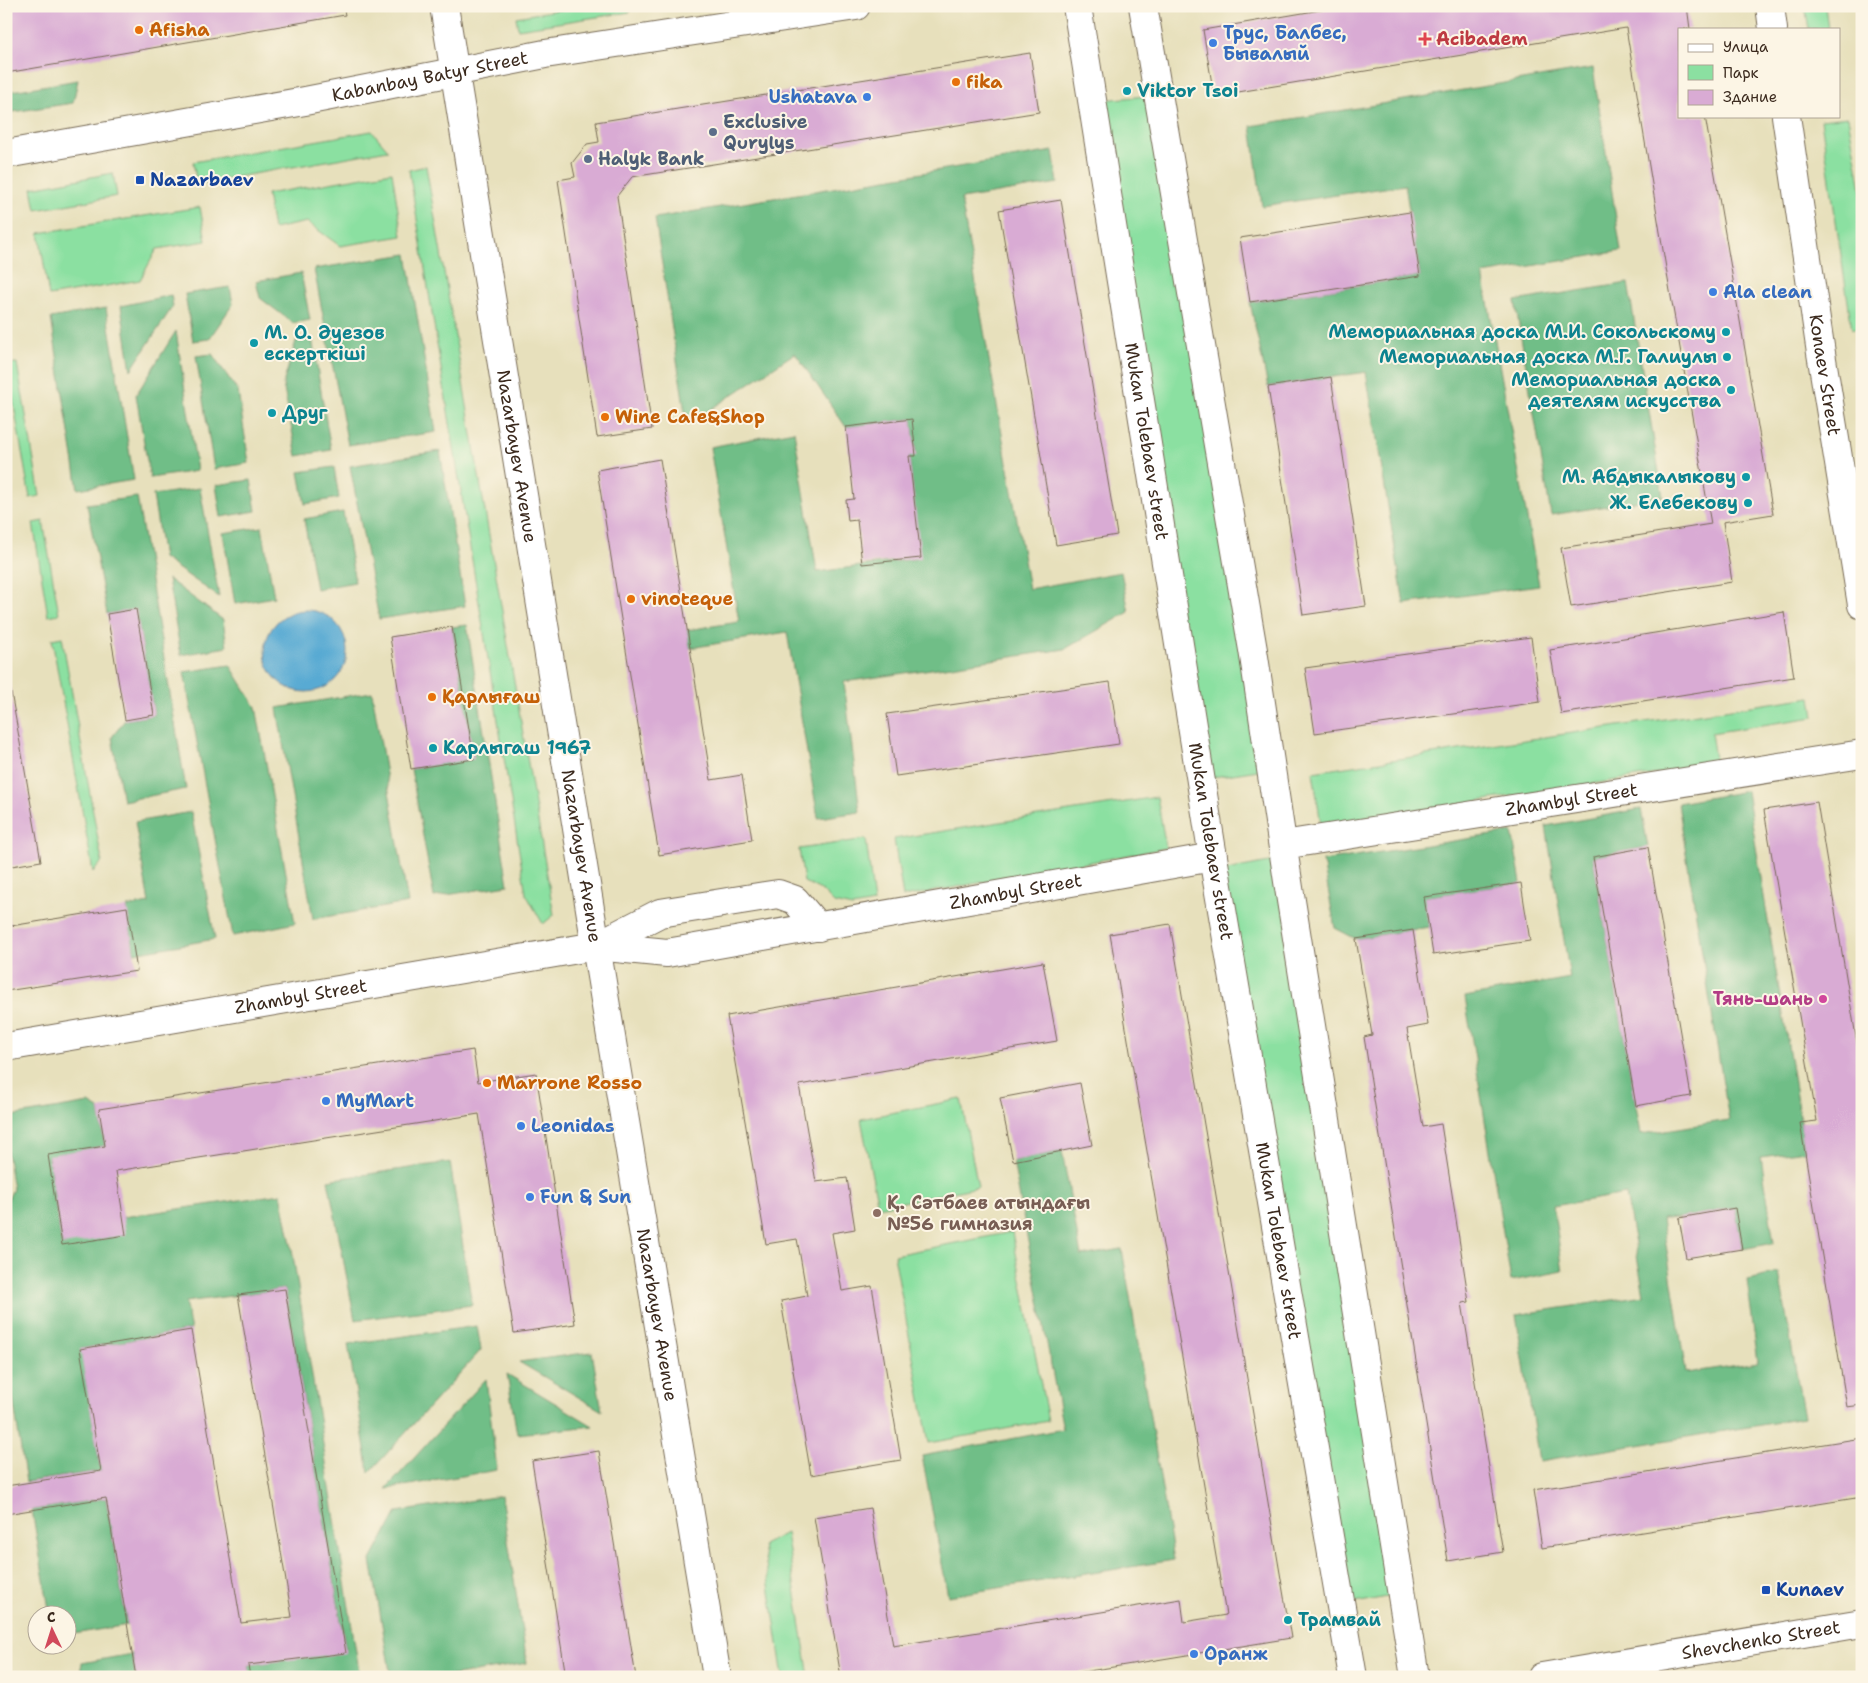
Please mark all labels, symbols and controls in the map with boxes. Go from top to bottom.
place label: Afisha [149,18,210,42]
place label: Трус, Балбес, Бывалый [1223,21,1347,66]
marker: Afisha [133,24,145,36]
place label: Acibadem [1436,27,1528,51]
legend [1678,28,1840,118]
marker: Acibadem [1418,32,1432,46]
marker: Трус, Балбес, Бывалый [1207,37,1219,49]
text: Улица [1723,37,1769,57]
street label: Kabanbay Batyr Street [330,46,530,107]
text: Парк [1723,63,1759,83]
place label: fika [966,70,1003,94]
marker: fika [950,76,962,88]
place label: Viktor Tsoi [1137,79,1239,103]
place label: Ushatava [769,85,858,109]
marker: Viktor Tsoi [1121,85,1133,97]
text: Здание [1723,87,1777,107]
marker: Ushatava [861,91,873,103]
place label: Exclusive Qurylys [723,110,808,155]
marker: Exclusive Qurylys [707,126,719,138]
place label: Halyk Bank [598,147,704,171]
marker: Halyk Bank [582,153,594,165]
place label: Nazarbaev [150,168,254,192]
marker: Nazarbaev [134,174,146,186]
place label: Ala clean [1723,280,1812,304]
marker: Ala clean [1707,286,1719,298]
street label: Konaev Street [1803,313,1846,438]
place label: Мемориальная доска М.И. Сокольскому [1328,320,1716,344]
place label: М. О. Әуезов ескерткіші [264,321,385,366]
marker: Мемориальная доска М.И. Сокольскому [1720,326,1732,338]
marker: М. О. Әуезов ескерткіші [248,337,260,349]
street label: Mukan Tolebaev street [1119,341,1174,542]
place label: Мемориальная доска М.Г. Галиулы [1379,345,1717,369]
marker: Мемориальная доска М.Г. Галиулы [1721,351,1733,363]
street label: Nazarbayev Avenue [491,368,543,544]
place label: Мемориальная доска деятелям искусства [1511,368,1722,413]
marker: Мемориальная доска деятелям искусства [1725,384,1737,396]
place label: Друг [282,401,329,425]
place label: Wine Cafe&Shop [615,405,765,429]
marker: Друг [266,407,278,419]
marker: Wine Cafe&Shop [599,411,611,423]
place label: М. Абдыкалыкову [1562,465,1736,489]
marker: М. Абдыкалыкову [1740,471,1752,483]
place label: Ж. Елебекову [1610,491,1738,515]
marker: Ж. Елебекову [1742,497,1754,509]
place label: vinoteque [641,587,734,611]
marker: vinoteque [625,593,637,605]
place label: Қарлығаш [442,685,540,709]
marker: Қарлығаш [426,691,438,703]
place label: Карлыгаш 1967 [443,736,592,760]
street label: Mukan Tolebaev street [1183,741,1239,942]
marker: Карлыгаш 1967 [427,742,439,754]
street label: Nazarbayev Avenue [556,768,607,944]
street label: Zhambyl Street [1503,777,1640,822]
street label: Zhambyl Street [948,868,1084,915]
street label: Zhambyl Street [233,973,369,1020]
place label: Тянь-шань [1713,987,1813,1011]
marker: Тянь-шань [1817,993,1829,1005]
place label: Marrone Rosso [497,1071,642,1095]
marker: Marrone Rosso [481,1077,493,1089]
place label: MyMart [336,1089,414,1113]
marker: MyMart [320,1095,332,1107]
place label: Leonidas [531,1114,615,1138]
marker: Leonidas [515,1120,527,1132]
street label: Mukan Tolebaev street [1250,1140,1307,1341]
place label: Fun & Sun [540,1185,631,1209]
marker: Fun & Sun [524,1191,536,1203]
place label: Қ. Сәтбаев атындағы №56 гимназия [887,1191,1090,1236]
marker: Қ. Сәтбаев атындағы №56 гимназия [871,1207,883,1219]
street label: Nazarbayev Avenue [631,1227,683,1403]
place label: Kunaev [1776,1578,1844,1602]
marker: Kunaev [1760,1584,1772,1596]
north arrow [28,1606,78,1656]
text: С [46,1608,56,1626]
place label: Трамвай [1298,1608,1381,1632]
marker: Трамвай [1282,1614,1294,1626]
street label: Shevchenko Street [1680,1615,1842,1665]
place label: Оранж [1204,1642,1268,1666]
marker: Оранж [1188,1648,1200,1660]

